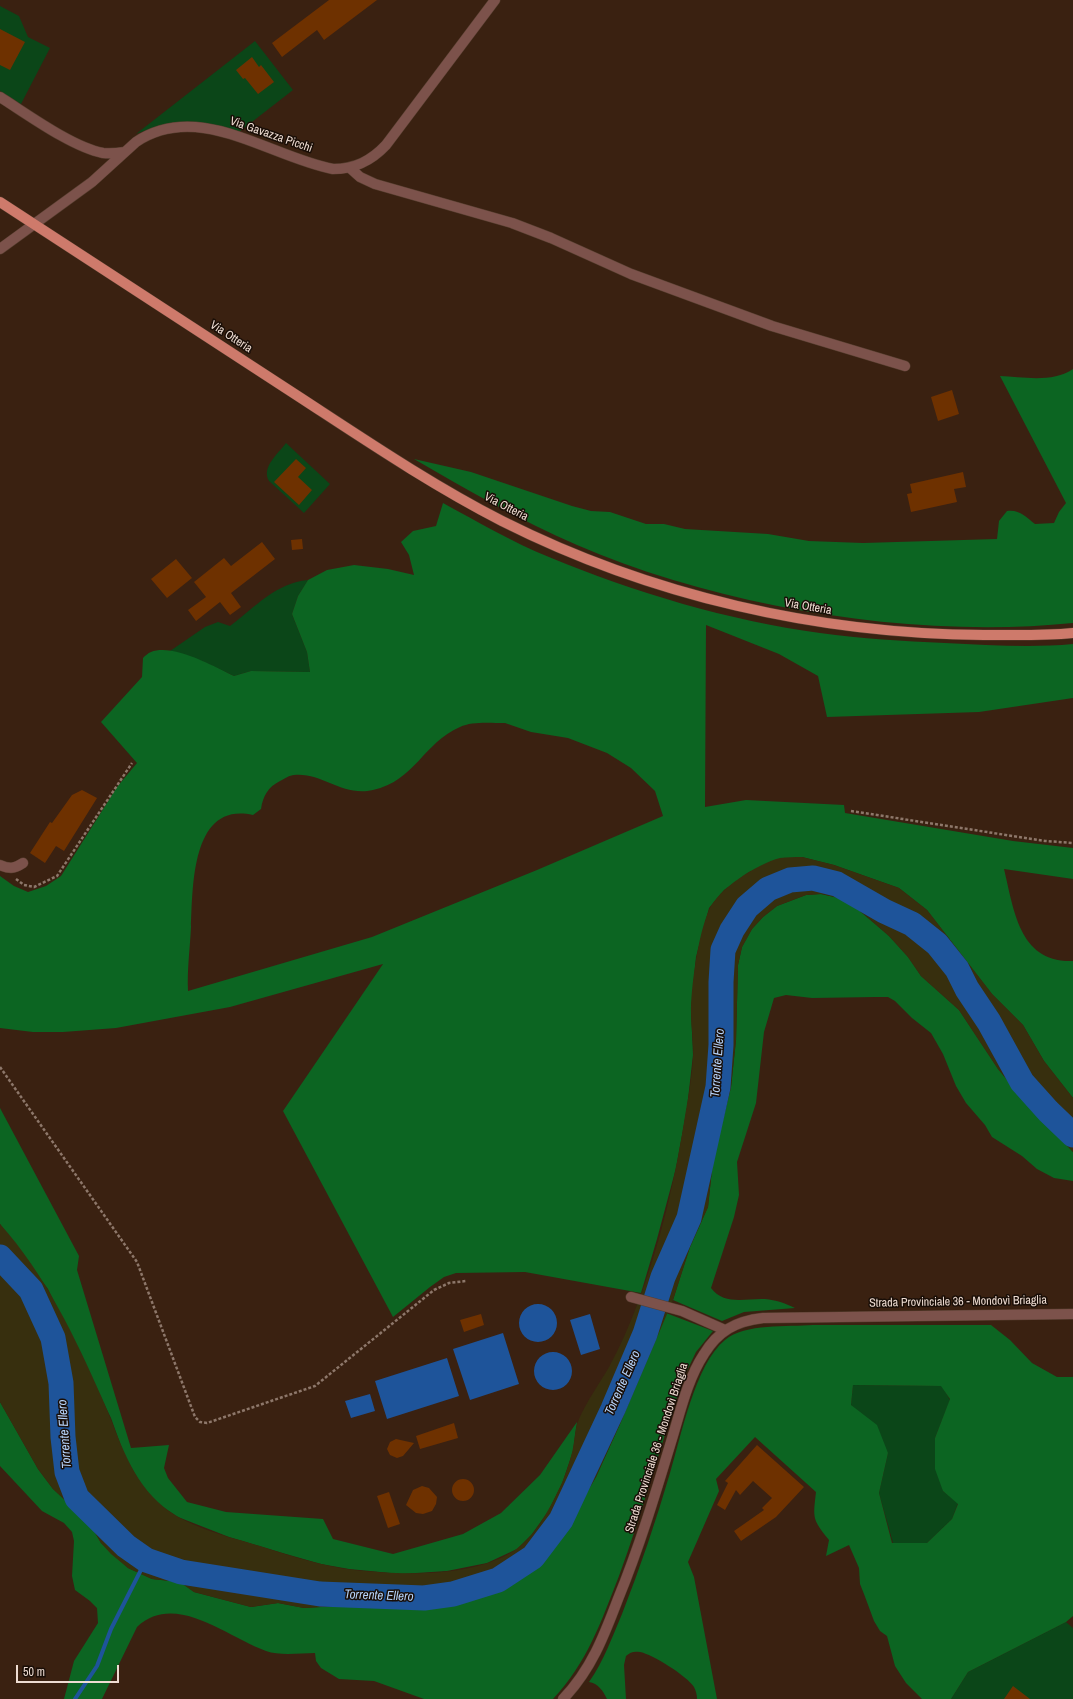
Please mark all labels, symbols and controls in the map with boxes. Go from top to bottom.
street label: Via Gavazza Picchi [228,114,314,156]
street label: Via Otteria [207,318,255,356]
street label: Via Otteria [482,490,530,524]
street label: Via Otteria [783,596,833,618]
water label: Torrente Ellero [708,1028,728,1098]
street label: Strada Provinciale 36 - Mondovì Briaglia [869,1293,1047,1311]
water label: Torrente Ellero [602,1348,644,1418]
street label: Strada Provinciale 36 - Mondovì Briaglia [623,1361,691,1535]
water label: Torrente Ellero [55,1399,75,1469]
water label: Torrente Ellero [344,1587,414,1605]
scale bar [18,1657,121,1683]
text: 50 m [23,1664,45,1680]

